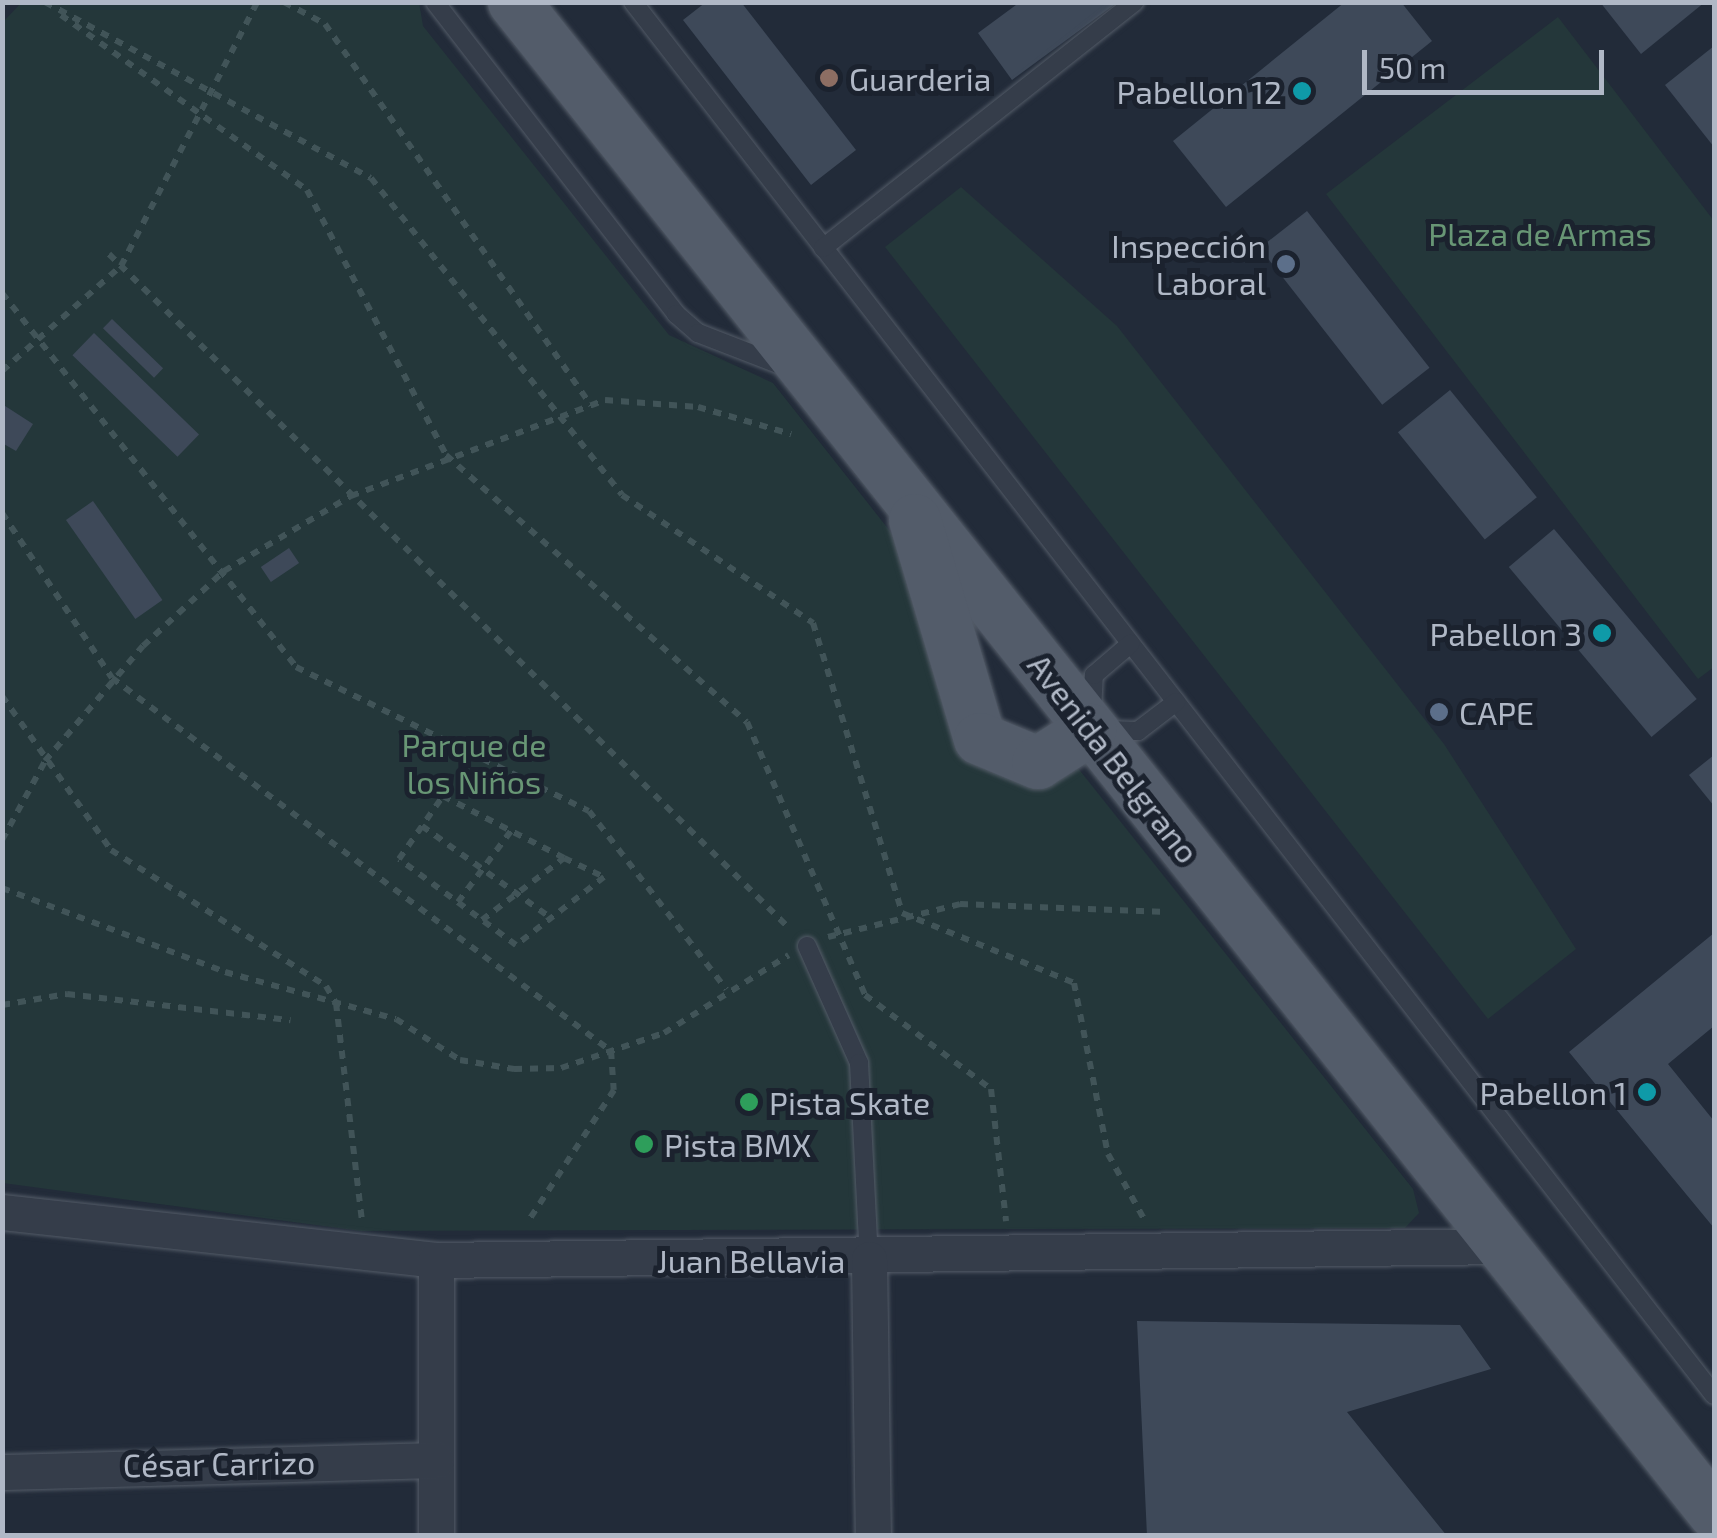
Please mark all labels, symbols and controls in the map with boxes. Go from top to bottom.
scale bar [1367,30,1610,92]
text: 50 m [1379,49,1446,85]
place label: Guarderia [849,59,991,97]
marker: Guarderia [818,67,840,89]
place label: Pabellon 12 [1117,72,1282,110]
marker: Pabellon 12 [1291,80,1313,102]
park label: Plaza de Armas [1428,214,1652,252]
place label: Inspección Laboral [1111,227,1266,302]
marker: Inspección Laboral [1275,253,1297,275]
place label: Pabellon 3 [1430,614,1582,652]
marker: Pabellon 3 [1591,622,1613,644]
street label: Avenida Belgrano [1021,646,1207,870]
place label: CAPE [1459,693,1534,731]
marker: CAPE [1428,701,1450,723]
park label: Parque de los Niños [401,726,547,801]
place label: Pabellon 1 [1480,1073,1627,1111]
marker: Pabellon 1 [1636,1081,1658,1103]
place label: Pista Skate [769,1083,930,1121]
marker: Pista Skate [738,1091,760,1113]
place label: Pista BMX [664,1125,811,1163]
marker: Pista BMX [633,1133,655,1155]
street label: Juan Bellavia [657,1241,845,1279]
street label: César Carrizo [122,1442,316,1484]

